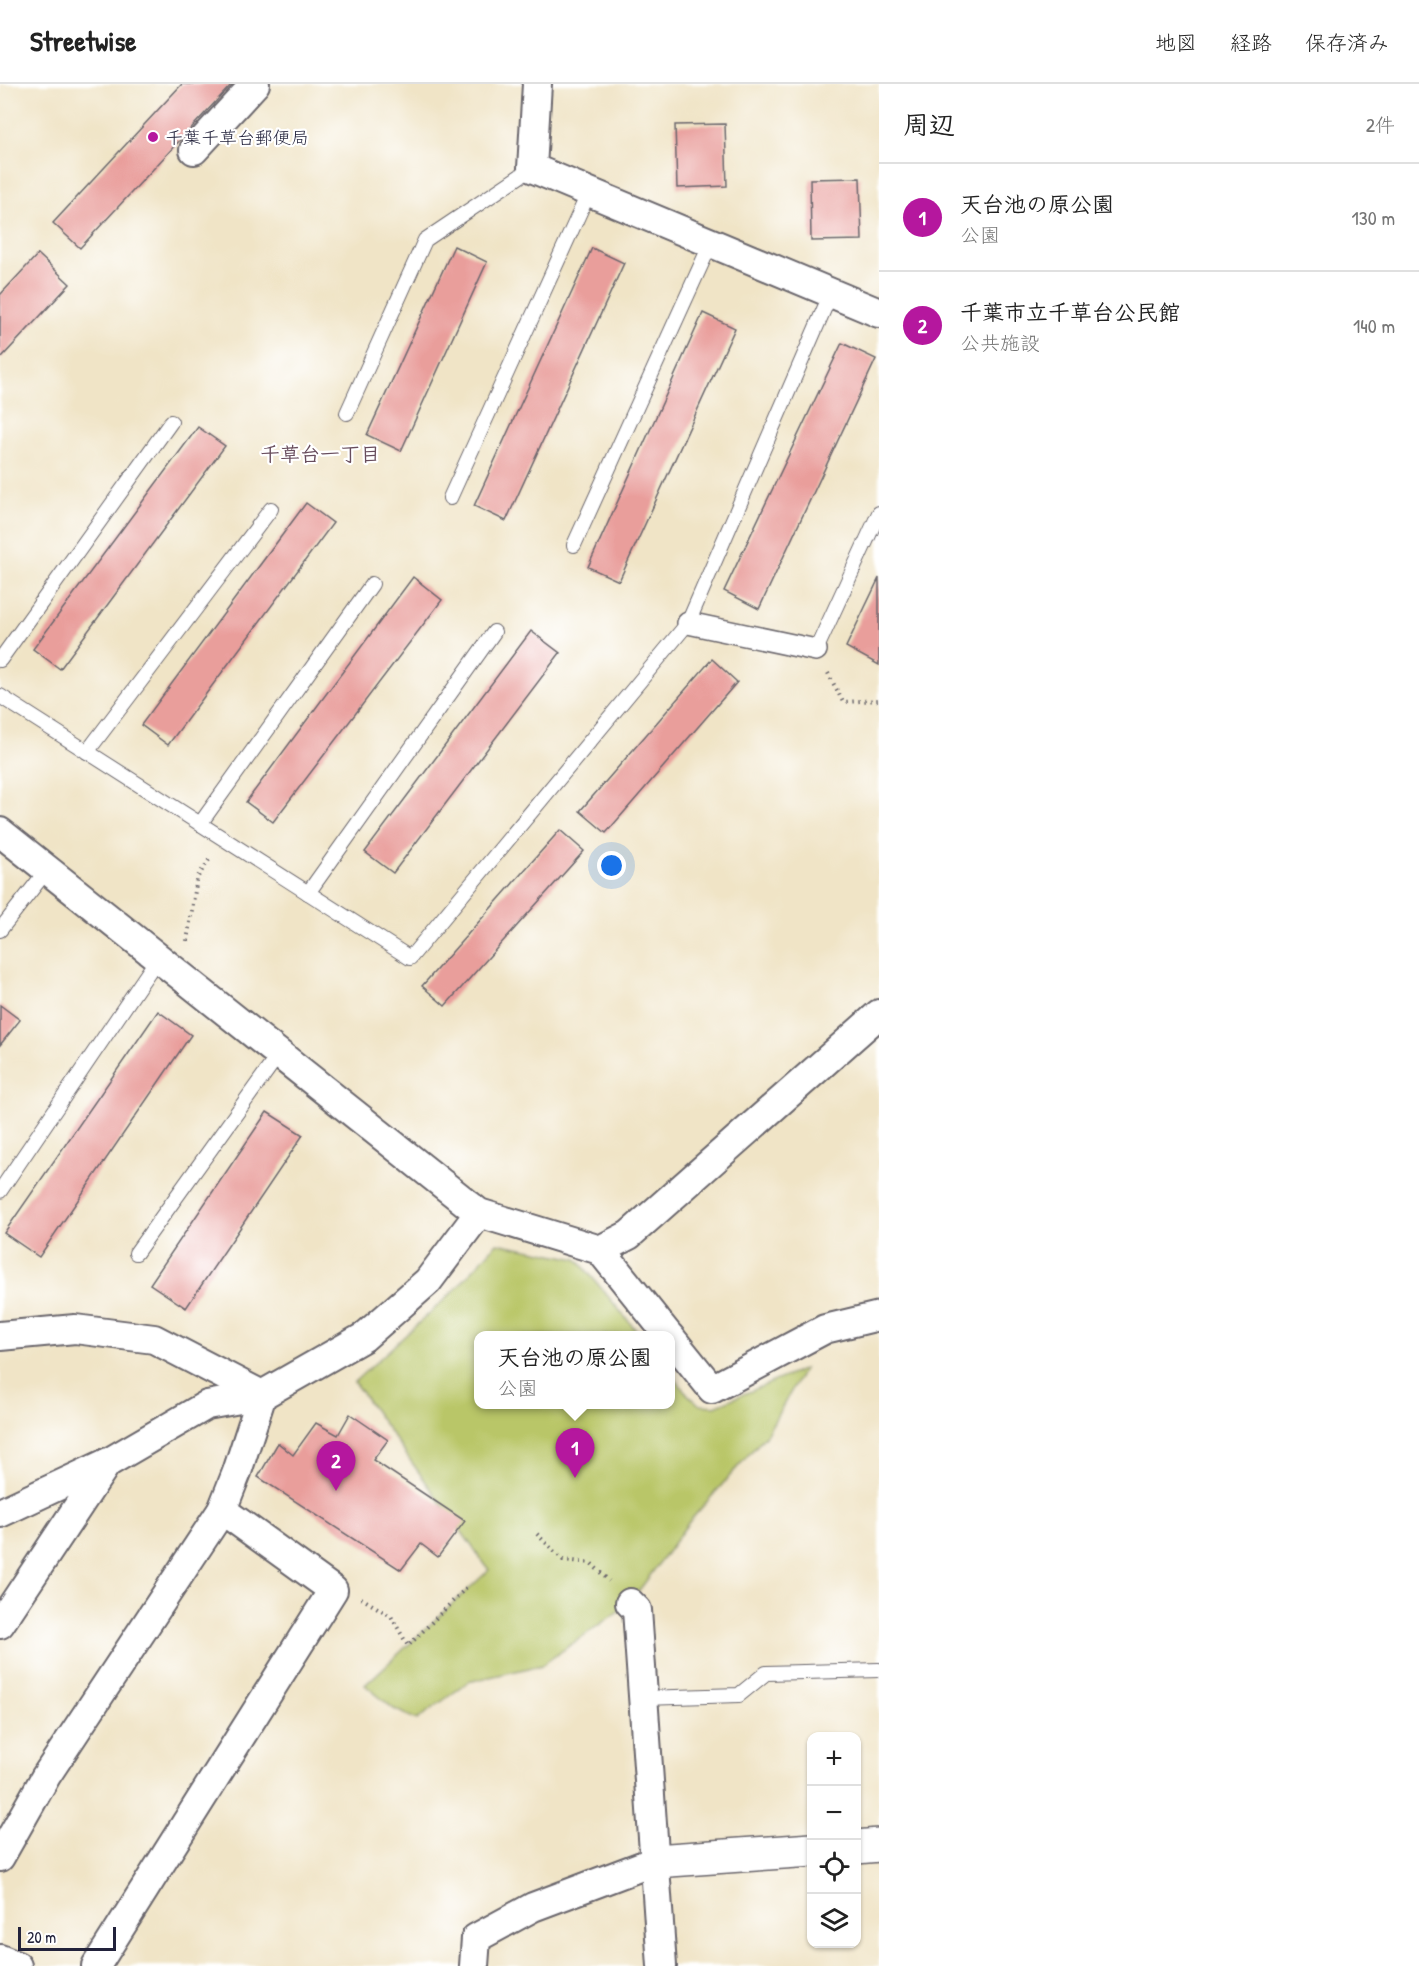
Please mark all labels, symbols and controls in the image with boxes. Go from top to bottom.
text: Streetwise [30,22,136,60]
text: 地図 [1155,28,1197,57]
text: 経路 [1230,28,1272,57]
text: 保存済み [1305,28,1389,57]
text: 周辺 [903,107,955,142]
text: 2件 [1366,111,1395,138]
place label: 千葉千草台郵便局 [165,125,309,150]
marker: 千葉千草台郵便局 [146,130,160,144]
text: 天台池の原公園 [960,189,1114,219]
text: 1 [919,204,926,231]
text: 130 m [1352,204,1395,231]
text: 公園 [960,221,1000,248]
text: 千葉市立千草台公民館 [960,297,1180,327]
text: 2 [918,312,927,339]
text: 140 m [1353,312,1395,339]
text: 公共施設 [960,329,1040,356]
district label: 千草台一丁目 [260,440,380,467]
your location [597,851,626,880]
popup [474,1331,675,1409]
text: 天台池の原公園 [497,1342,652,1372]
text: 公園 [497,1374,537,1401]
pin: 1 [556,1428,594,1478]
pin: 2 [316,1442,356,1491]
map controls [807,1732,861,1948]
button: + [807,1732,861,1786]
button: − [807,1786,861,1840]
button: locate [807,1840,861,1894]
button: layers [807,1894,861,1948]
scale bar [18,1924,116,1952]
text: 20 m [27,1926,56,1948]

